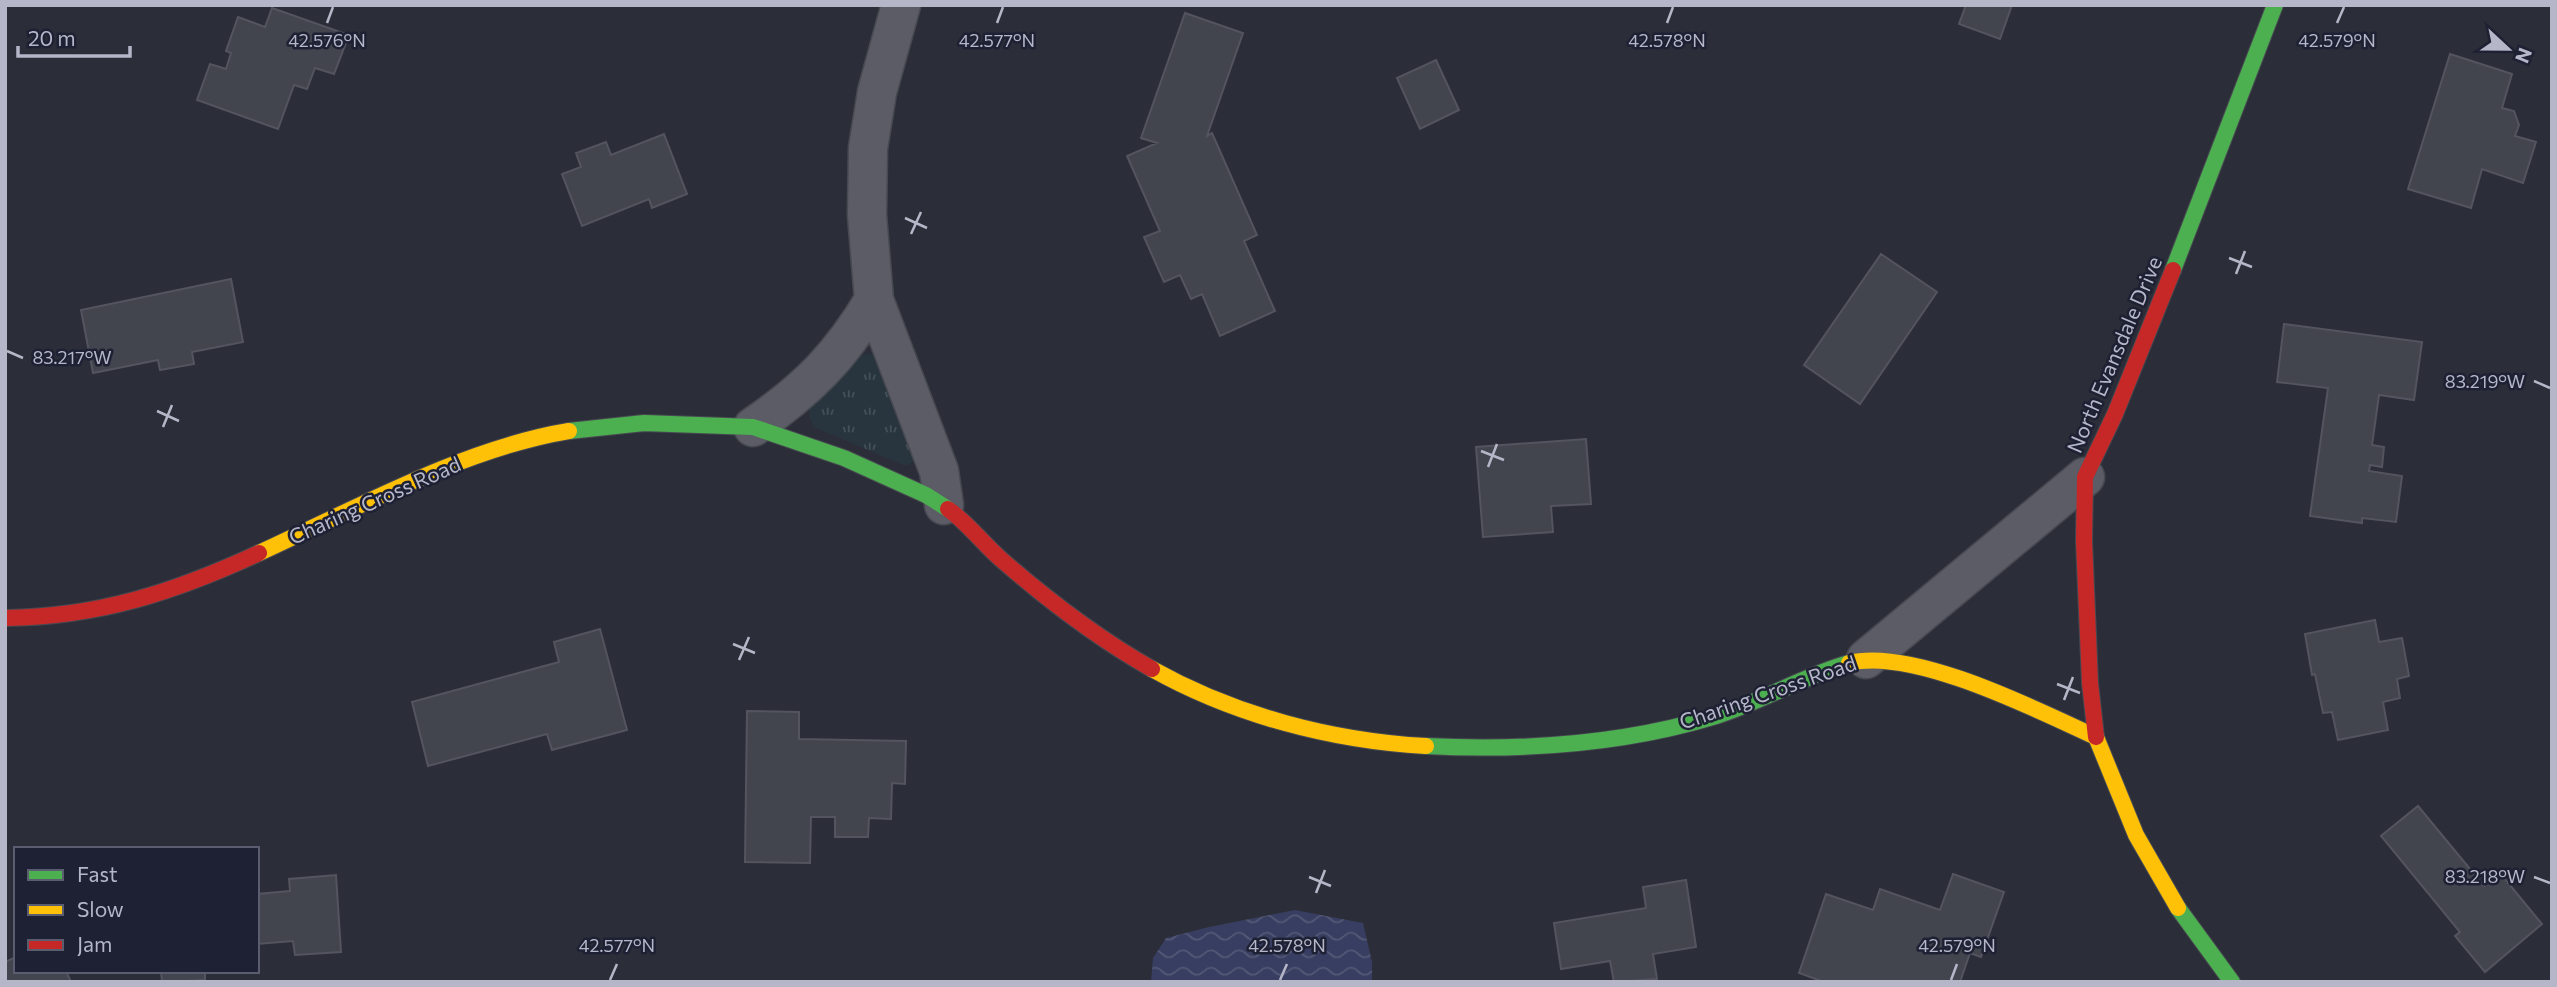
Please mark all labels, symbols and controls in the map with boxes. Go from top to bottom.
scale bar [18,14,130,58]
north arrow [2473,14,2543,84]
text: 20 m [28,25,76,50]
text: 42.576°N [288,29,366,51]
text: 42.577°N [959,29,1035,51]
text: 42.578°N [1628,29,1706,51]
text: 42.579°N [2298,29,2376,51]
text: N [2511,45,2538,66]
street label: North Evansdale Drive [2061,252,2166,456]
text: 83.217°W [32,346,112,368]
text: 83.219°W [2445,370,2525,392]
street label: Charing Cross Road [285,450,464,549]
street label: Charing Cross Road [1676,650,1859,734]
legend [14,847,259,973]
text: Fast [77,861,118,886]
text: 83.218°W [2445,865,2525,887]
text: Slow [77,896,124,921]
text: Jam [77,931,112,956]
text: 42.577°N [579,934,655,956]
text: 42.578°N [1248,934,1326,956]
text: 42.579°N [1918,934,1996,956]

